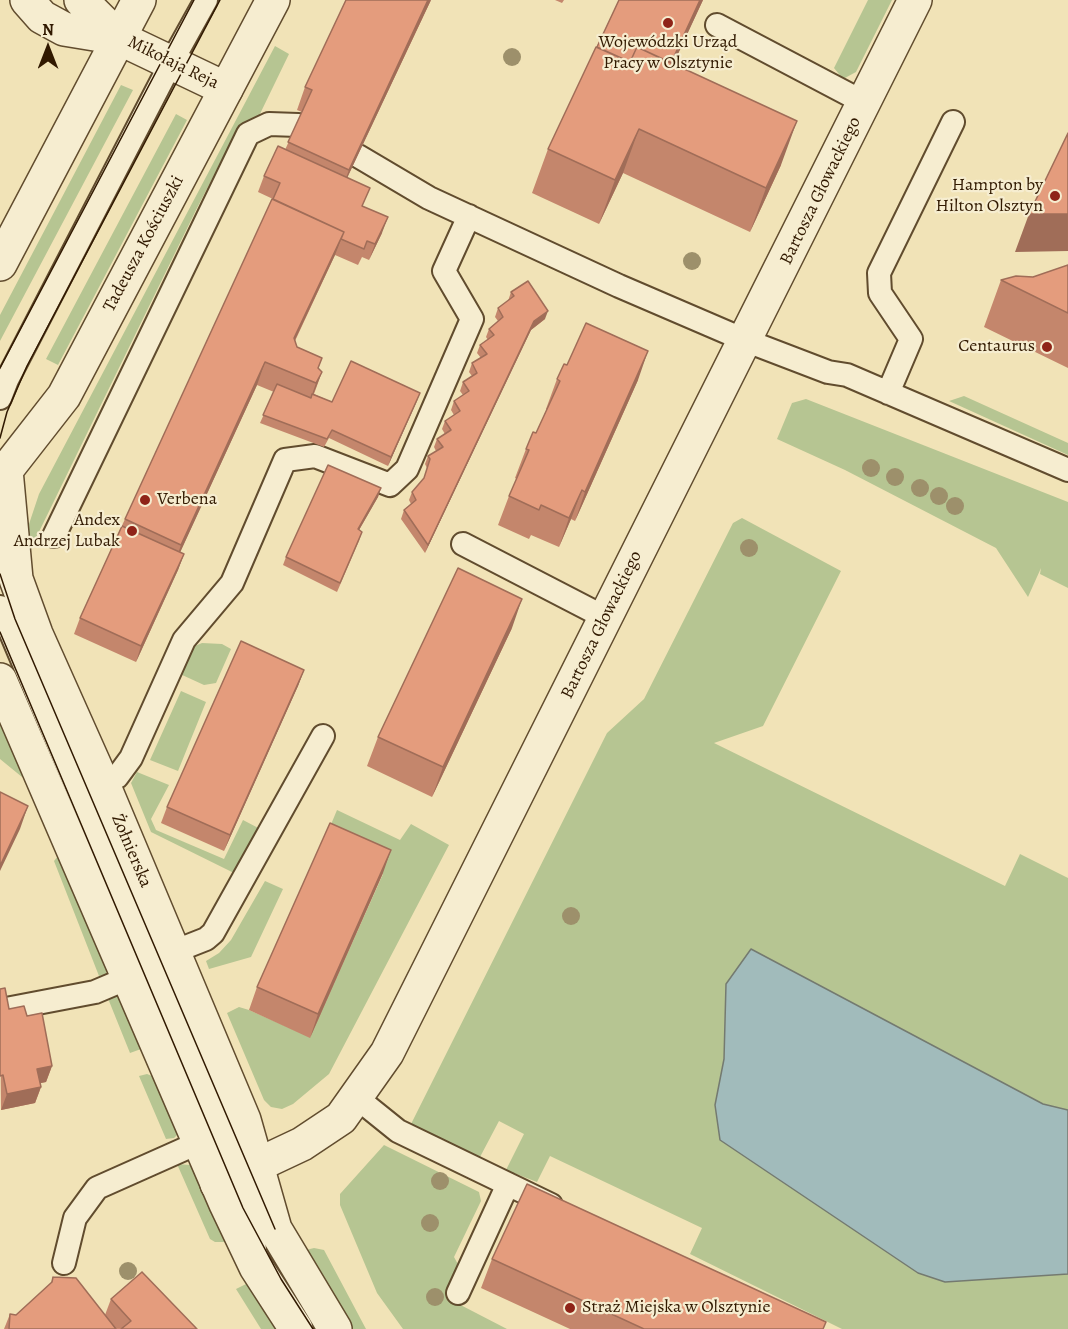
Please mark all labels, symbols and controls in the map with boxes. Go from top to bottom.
marker: Wojewódzki Urząd Pracy w Olsztynie [661,16,675,30]
north arrow [18,18,78,78]
text: N [42,19,54,41]
street label: Mikołaja Reja [124,32,222,94]
place label: Wojewódzki Urząd Pracy w Olsztynie [599,32,737,74]
street label: Bartosza Głowackiego [776,113,866,269]
street label: Tadeusza Kościuszki [99,172,189,316]
place label: Hampton by Hilton Olsztyn [936,175,1043,218]
marker: Hampton by Hilton Olsztyn [1048,189,1062,203]
place label: Centaurus [958,336,1035,358]
marker: Centaurus [1040,340,1054,354]
place label: Verbena [157,489,217,511]
marker: Verbena [138,493,152,507]
place label: Andex Andrzej Lubak [14,510,120,552]
marker: Andex Andrzej Lubak [125,524,139,538]
street label: Bartosza Głowackiego [557,547,647,703]
street label: Żołnierska [106,811,156,891]
place label: Straż Miejska w Olsztynie [582,1297,770,1319]
marker: Straż Miejska w Olsztynie [563,1301,577,1315]

